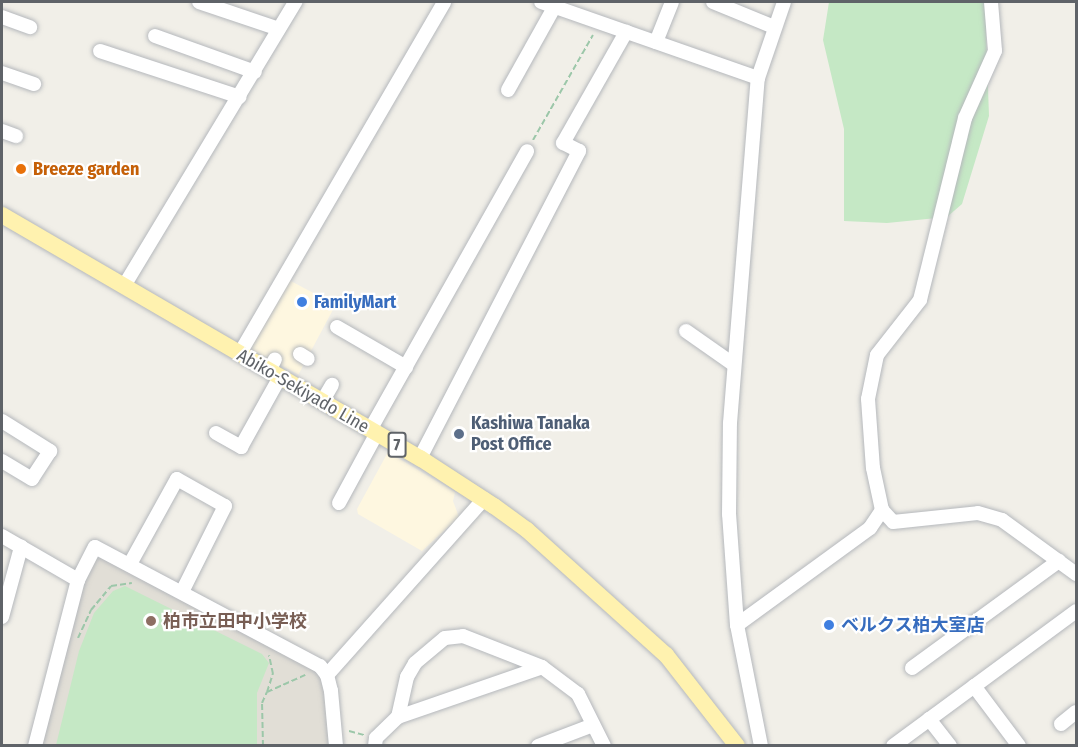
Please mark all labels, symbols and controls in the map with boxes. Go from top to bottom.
place label: Breeze garden [33,158,139,180]
marker: Breeze garden [14,162,28,176]
place label: FamilyMart [314,291,396,313]
marker: FamilyMart [295,295,309,309]
street label: Abiko-Sekiyado Line [233,344,373,438]
place label: Kashiwa Tanaka Post Office [471,413,590,456]
marker: Kashiwa Tanaka Post Office [452,427,466,441]
road number: 7 [386,432,408,458]
place label: 柏市立田中小学校 [163,610,307,632]
marker: 柏市立田中小学校 [144,614,158,628]
place label: ベルクス柏大室店 [841,614,985,636]
marker: ベルクス柏大室店 [822,618,836,632]

